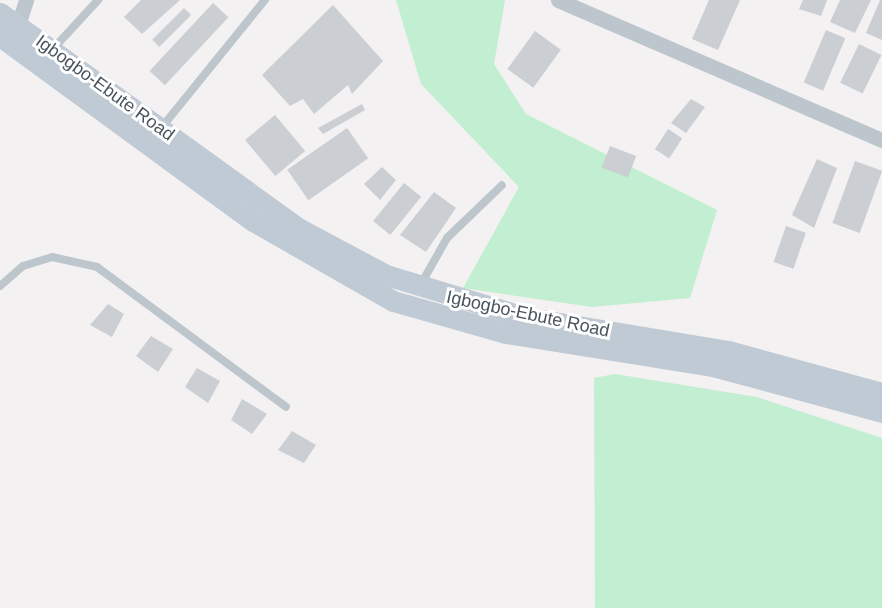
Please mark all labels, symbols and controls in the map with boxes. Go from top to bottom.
street label: Igbogbo-Ebute Road [31,30,179,146]
street label: Igbogbo-Ebute Road [445,286,611,342]

